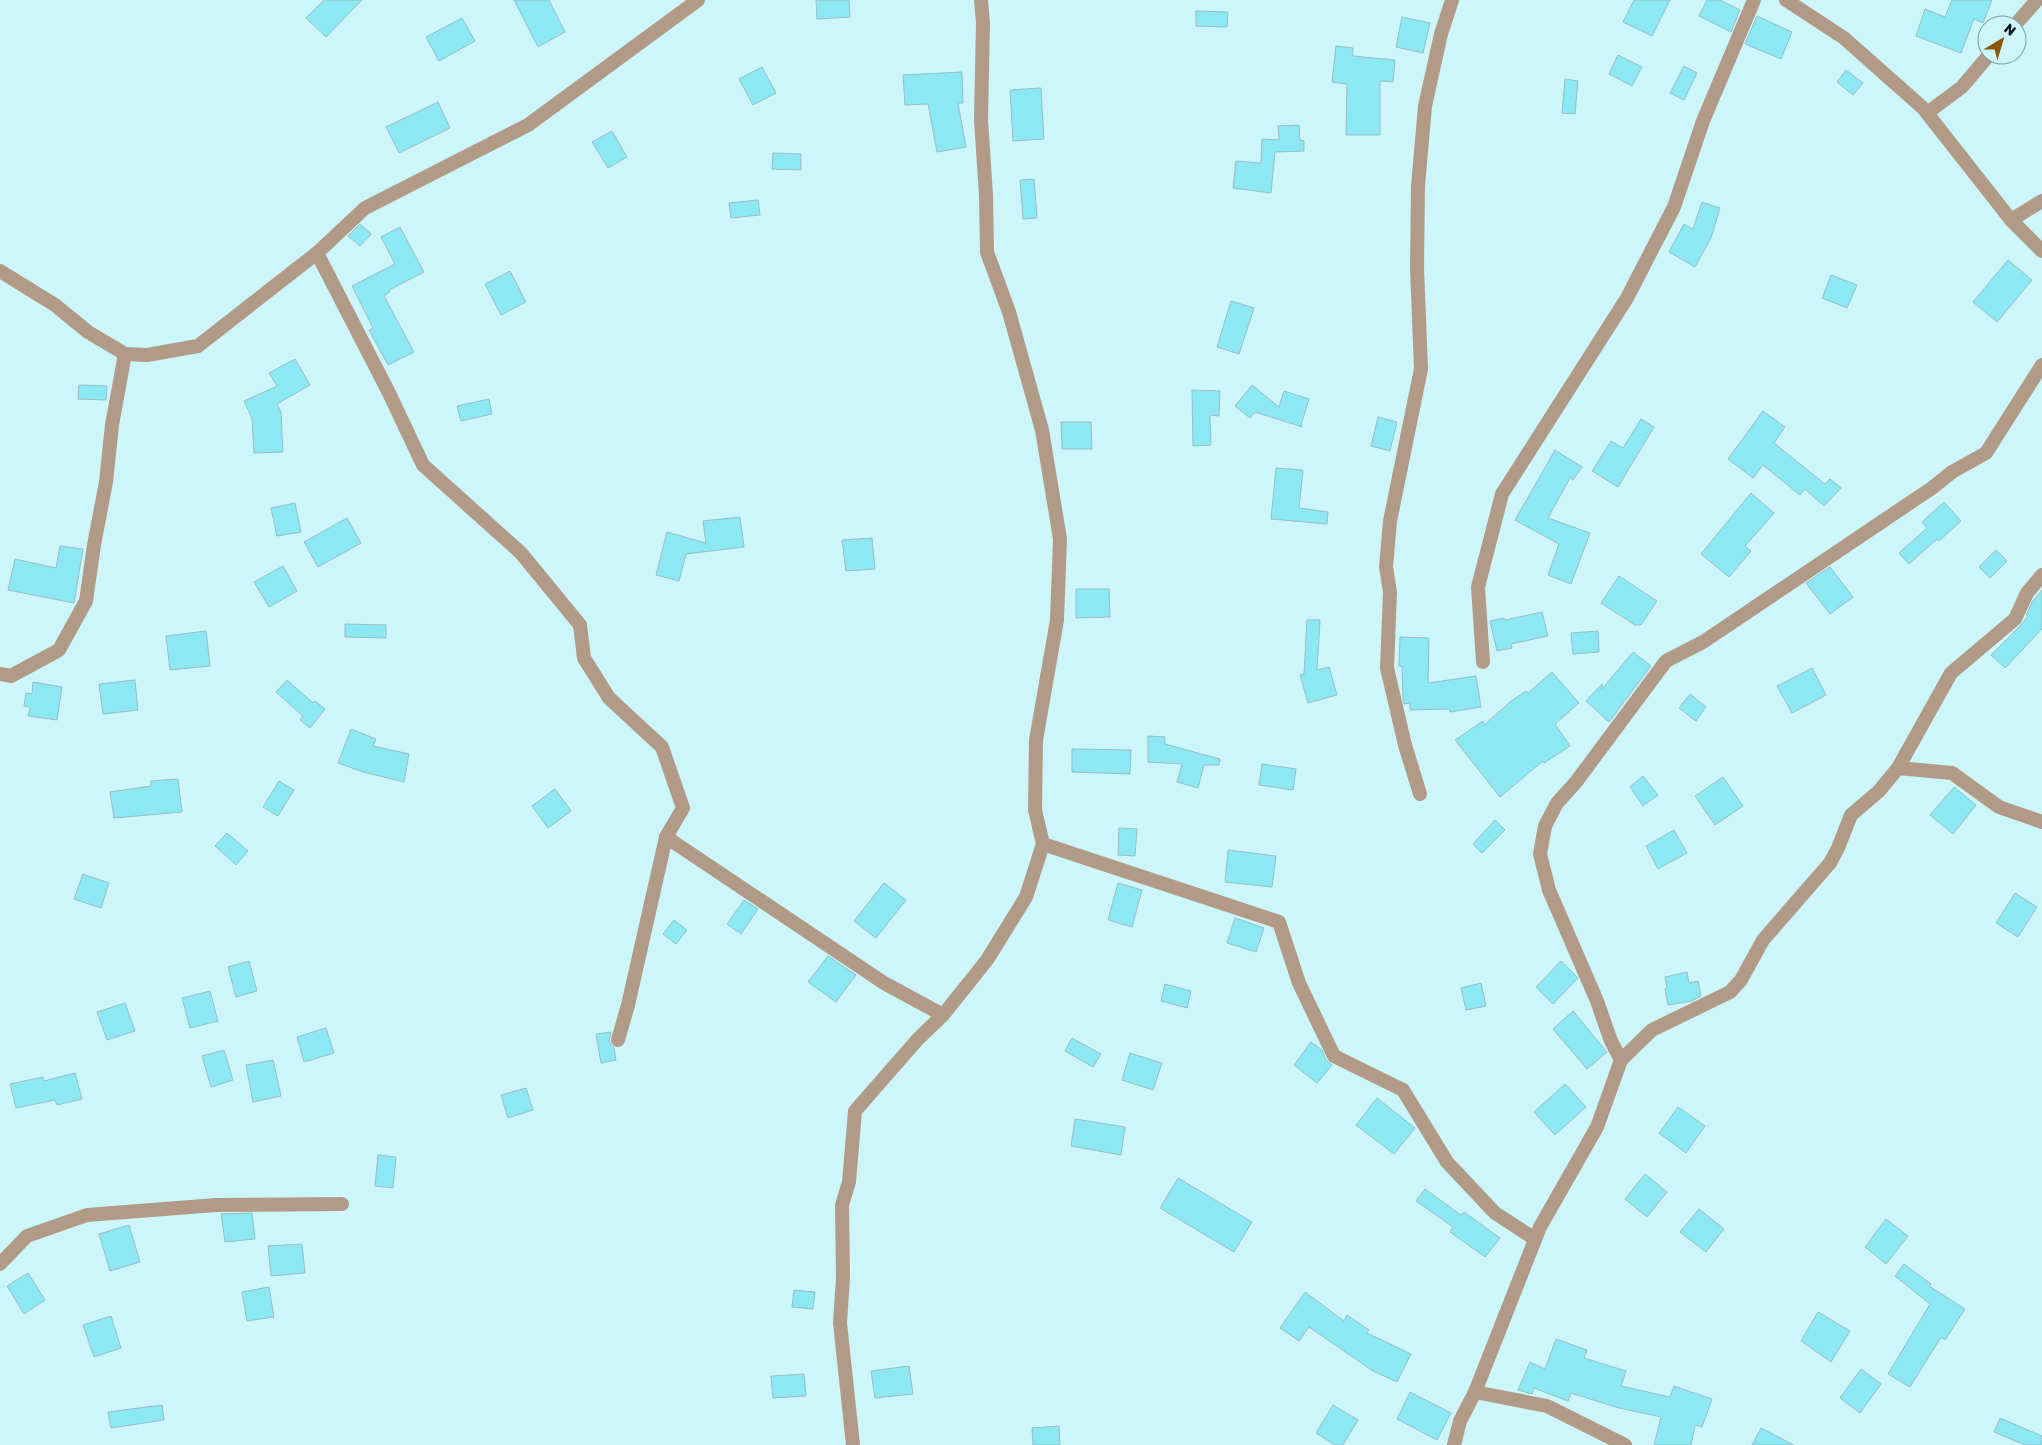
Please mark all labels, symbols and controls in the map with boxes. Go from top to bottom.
north arrow [1977,15,2027,65]
text: N [2000,20,2019,40]

